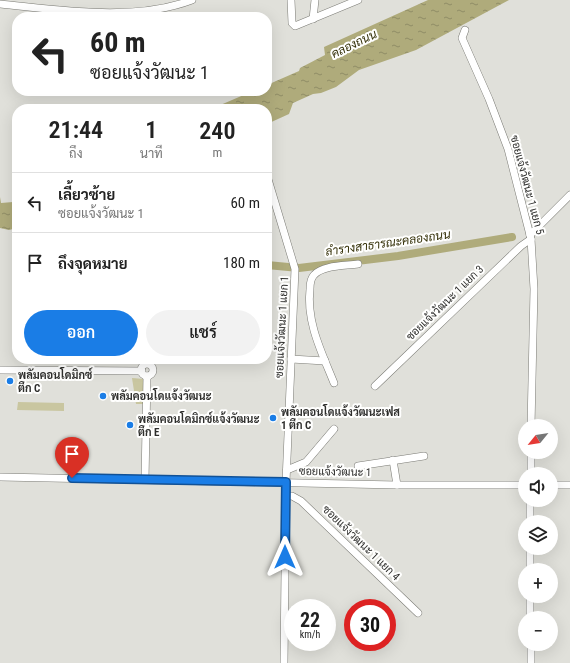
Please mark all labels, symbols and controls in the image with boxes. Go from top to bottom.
text: 60 m [90,26,146,59]
water label: คลองถนน [329,27,379,61]
icon: left [24,28,76,80]
text: ซอยแจ้งวัฒนะ 1 [90,62,209,83]
text: 21:44 [49,116,103,144]
text: 1 [145,116,157,144]
text: 240 [199,117,235,145]
street label: ซอยแจ้งวัฒนะ 1 แยก 5 [508,134,547,236]
text: m [212,145,222,160]
text: ถึง [69,146,83,161]
text: นาที [140,146,163,161]
text: เลี้ยวซ้าย [58,186,115,204]
icon: left [24,192,46,214]
text: 60 m [230,194,260,212]
text: ซอยแจ้งวัฒนะ 1 [58,206,144,221]
water label: ลำรางสาธารณะคลองถนน [325,227,452,259]
icon: arrive [24,252,46,274]
text: 180 m [223,254,260,272]
text: ถึงจุดหมาย [58,255,128,273]
street label: ซอยแจ้งวัฒนะ 1 แยก 3 [403,262,486,343]
street label: ซอยแจ้งวัฒนะ 1 แยก 1 [272,276,291,378]
button: ออก [24,310,138,356]
button: แชร์ [146,310,260,356]
place label: พลัมคอนโดมิกซ์ ตึก C [18,367,93,395]
marker: พลัมคอนโดมิกซ์ ตึก C [5,376,15,386]
place label: พลัมคอนโดแจ้งวัฒนะ [111,388,212,403]
marker: พลัมคอนโดแจ้งวัฒนะ [98,391,108,401]
place label: พลัมคอนโดแจ้งวัฒนะเฟส 1 ตึก C [281,404,400,432]
place label: พลัมคอนโดมิกซ์แจ้งวัฒนะ ตึก E [138,411,259,439]
marker: พลัมคอนโดแจ้งวัฒนะเฟส 1 ตึก C [268,413,278,423]
north arrow [518,419,558,459]
map controls [518,419,558,651]
marker: พลัมคอนโดมิกซ์แจ้งวัฒนะ ตึก E [125,420,135,430]
pin [55,437,89,478]
icon: arrive [61,443,83,465]
street label: ซอยแจ้งวัฒนะ 1 [299,464,371,479]
button: sound [518,467,558,507]
street label: ซอยแจ้งวัฒนะ 1 แยก 4 [320,502,403,584]
button: layers [518,515,558,555]
position arrow [264,536,306,578]
button: + [518,563,558,603]
speed limit sign: 30 [344,599,396,651]
text: 22 [300,608,320,632]
button: − [518,611,558,651]
text: km/h [300,629,320,640]

